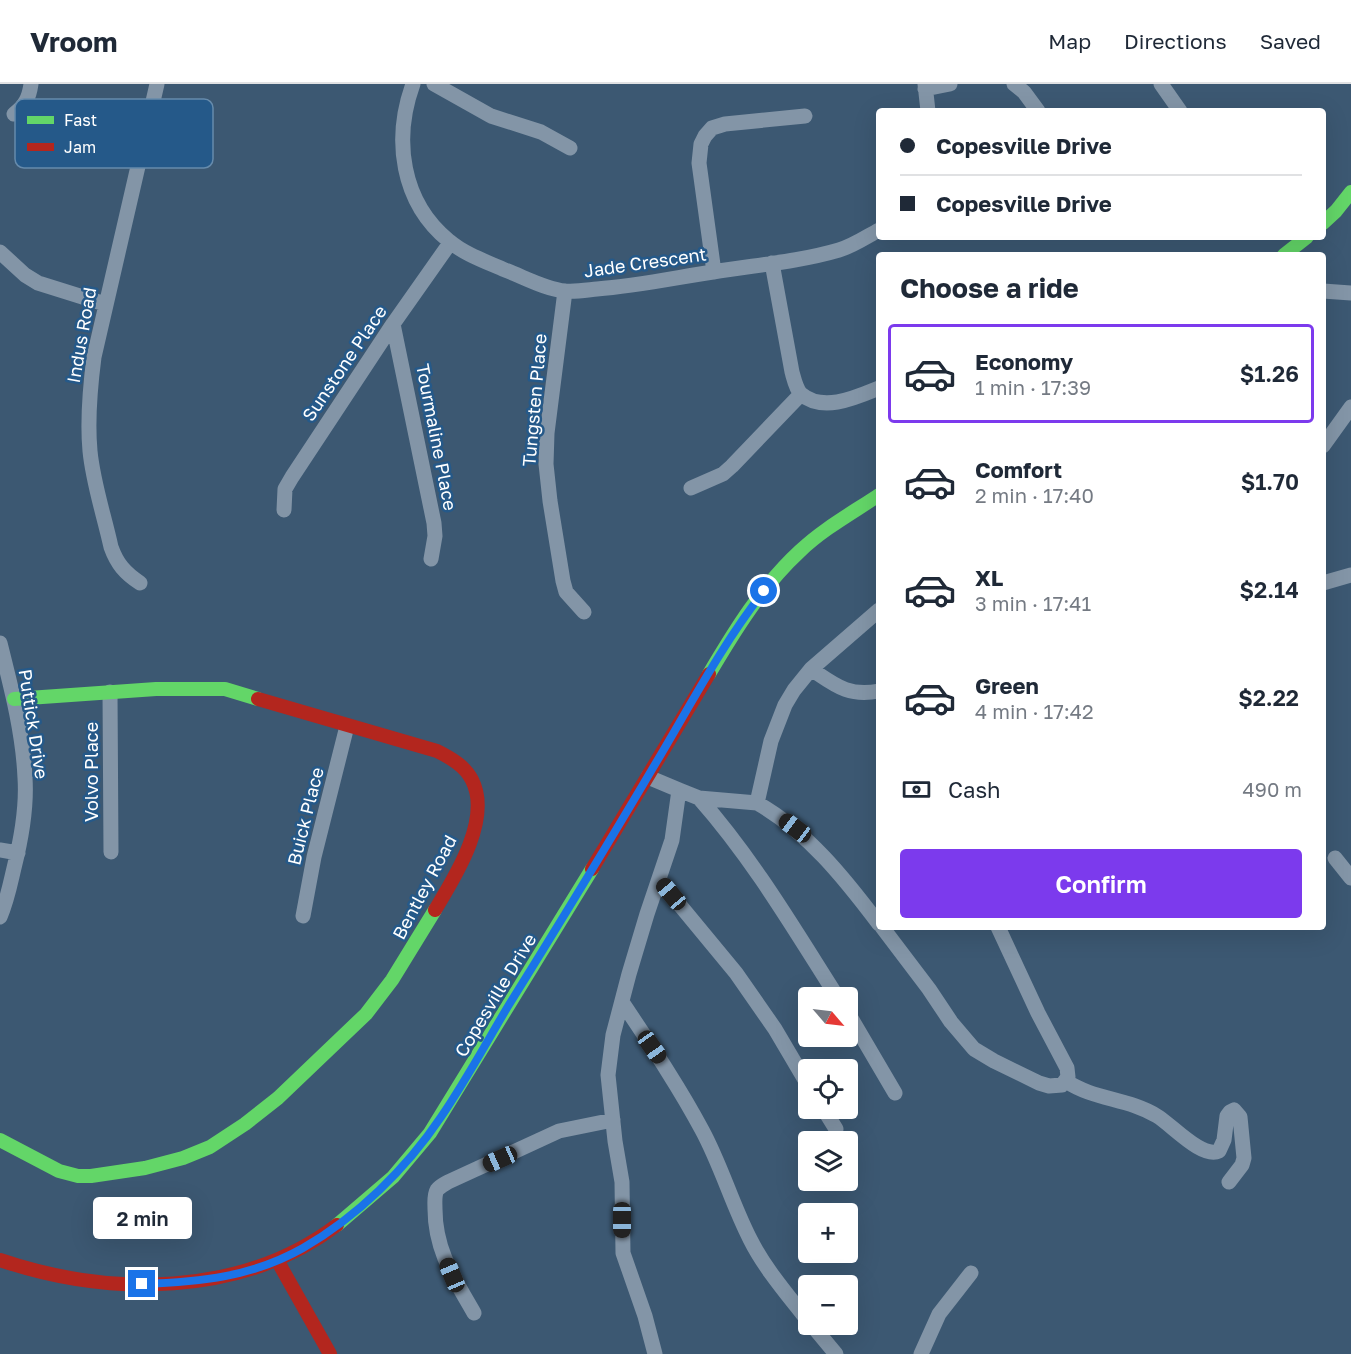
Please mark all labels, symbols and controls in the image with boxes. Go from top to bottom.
text: Vroom [30,25,118,58]
text: Map [1048,28,1091,54]
text: Directions [1124,28,1227,54]
text: Saved [1260,28,1321,54]
legend [15,99,213,168]
text: Fast [64,110,97,130]
text: Copesville Drive [936,132,1112,159]
text: Jam [64,137,96,157]
text: Copesville Drive [936,190,1112,217]
street label: Jade Crescent [582,243,708,281]
text: Choose a ride [900,272,1079,304]
street label: Indus Road [62,285,100,385]
street label: Sunstone Place [297,301,391,425]
street label: Tungsten Place [517,333,551,467]
icon: car [903,347,957,401]
text: Economy [975,348,1073,375]
text: $1.26 [1240,360,1299,387]
street label: Tourmaline Place [412,362,462,512]
text: 1 min · 17:39 [975,375,1091,399]
icon: car [903,455,957,509]
text: Comfort [975,456,1062,483]
text: $1.70 [1241,468,1299,495]
text: 2 min · 17:40 [975,483,1094,507]
icon: car [903,563,957,617]
text: XL [975,564,1003,591]
text: $2.14 [1240,576,1299,603]
route start [750,577,777,604]
text: 3 min · 17:41 [975,591,1091,615]
street label: Puttick Drive [14,668,54,780]
icon: car [903,671,957,725]
text: Green [975,672,1039,699]
text: $2.22 [1238,684,1299,711]
text: 4 min · 17:42 [975,699,1094,723]
street label: Volvo Place [80,722,102,822]
street label: Buick Place [282,765,328,867]
icon: cash [900,773,933,806]
text: Cash [948,776,1001,803]
text: 490 m [1243,777,1302,801]
car [775,810,815,846]
street label: Bentley Road [387,831,461,943]
button: Confirm [900,849,1302,918]
car [653,874,689,914]
street label: Copesville Drive [450,929,540,1061]
north arrow [798,987,858,1047]
map controls [798,987,858,1335]
car [634,1027,670,1067]
button: locate [798,1059,858,1119]
button: layers [798,1131,858,1191]
car [480,1143,520,1175]
callout: 2 min [92,1197,192,1239]
car [613,1202,631,1238]
button: + [798,1203,858,1263]
text: 2 min [117,1206,169,1230]
car [437,1255,467,1295]
route end [128,1270,155,1297]
button: − [798,1275,858,1335]

